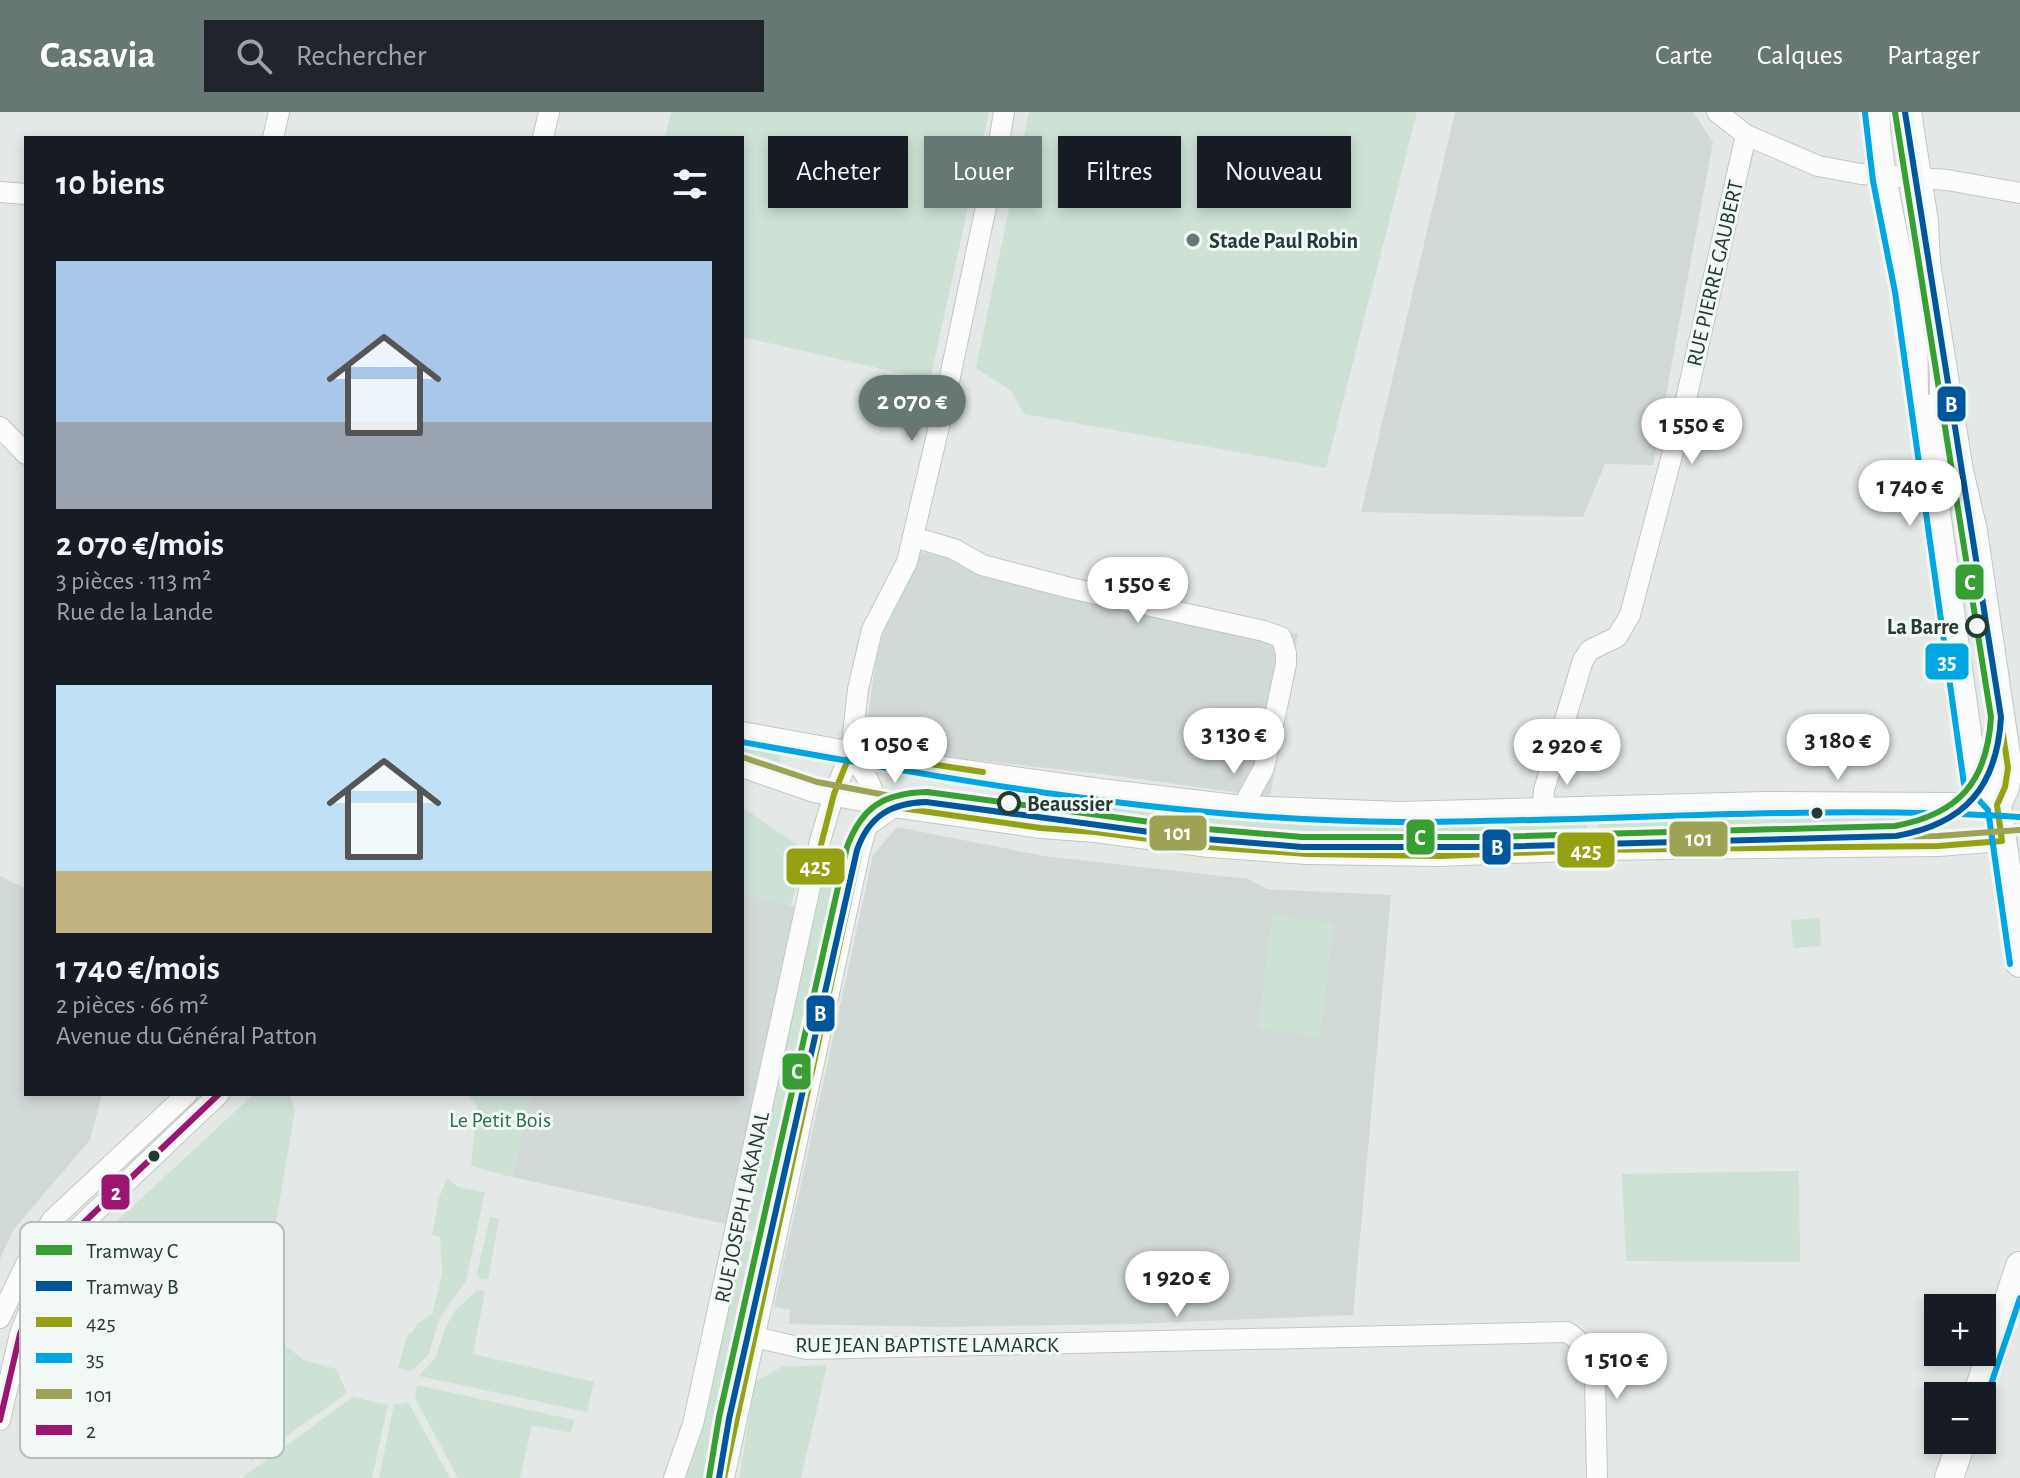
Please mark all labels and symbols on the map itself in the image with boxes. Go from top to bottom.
street label: RUE PIERRE GAUBERT [1683,178,1747,368]
place label: Stade Paul Robin [1209,230,1358,252]
marker: Stade Paul Robin [1184,231,1202,249]
pin: 2 070 € [838,375,986,443]
line badge: B [1936,385,1967,423]
text: B [1945,394,1958,416]
pin: 1 550 € [1618,398,1766,466]
pin: 1 740 € [1836,460,1984,528]
pin: 1 550 € [1064,557,1212,625]
line badge: C [1954,563,1985,601]
text: C [1964,572,1976,594]
marker: La Barre [1966,615,1988,637]
place label: La Barre [1887,616,1959,638]
line badge: 35 [1924,642,1970,681]
text: 35 [1938,651,1957,673]
pin: 3 130 € [1160,708,1308,776]
pin: 3 180 € [1764,714,1912,782]
pin: 1 050 € [821,717,969,785]
pin: 2 920 € [1493,719,1641,787]
marker: Beaussier [998,792,1020,814]
place label: Beaussier [1027,793,1113,815]
unlabelled marker [1809,805,1825,821]
line badge: 101 [1148,814,1208,852]
line badge: C [1405,818,1436,856]
line badge: 101 [1668,820,1729,858]
text: 101 [1164,822,1192,844]
text: C [1414,827,1426,849]
line badge: B [1481,828,1512,866]
text: 101 [1685,828,1713,850]
line badge: 425 [1556,831,1616,869]
text: B [1491,837,1504,859]
text: 425 [1571,840,1601,862]
line badge: 425 [785,847,846,886]
text: 425 [800,856,830,878]
line badge: B [805,994,836,1033]
text: B [814,1003,827,1025]
line badge: C [781,1052,812,1091]
text: C [791,1061,803,1083]
park label: Le Petit Bois [449,1109,551,1131]
street label: RUE JOSEPH LAKANAL [711,1109,773,1305]
unlabelled marker [146,1148,162,1164]
line badge: 2 [100,1173,131,1211]
text: 2 [111,1182,121,1204]
legend [20,1222,284,1458]
text: Tramway C [86,1240,178,1262]
pin: 1 920 € [1103,1251,1251,1319]
text: Tramway B [86,1276,179,1298]
text: 425 [86,1312,116,1334]
pin: 1 510 € [1543,1333,1691,1401]
street label: RUE JEAN BAPTISTE LAMARCK [795,1334,1060,1356]
text: 35 [86,1348,104,1370]
text: 101 [86,1384,113,1406]
text: 2 [86,1420,96,1442]

